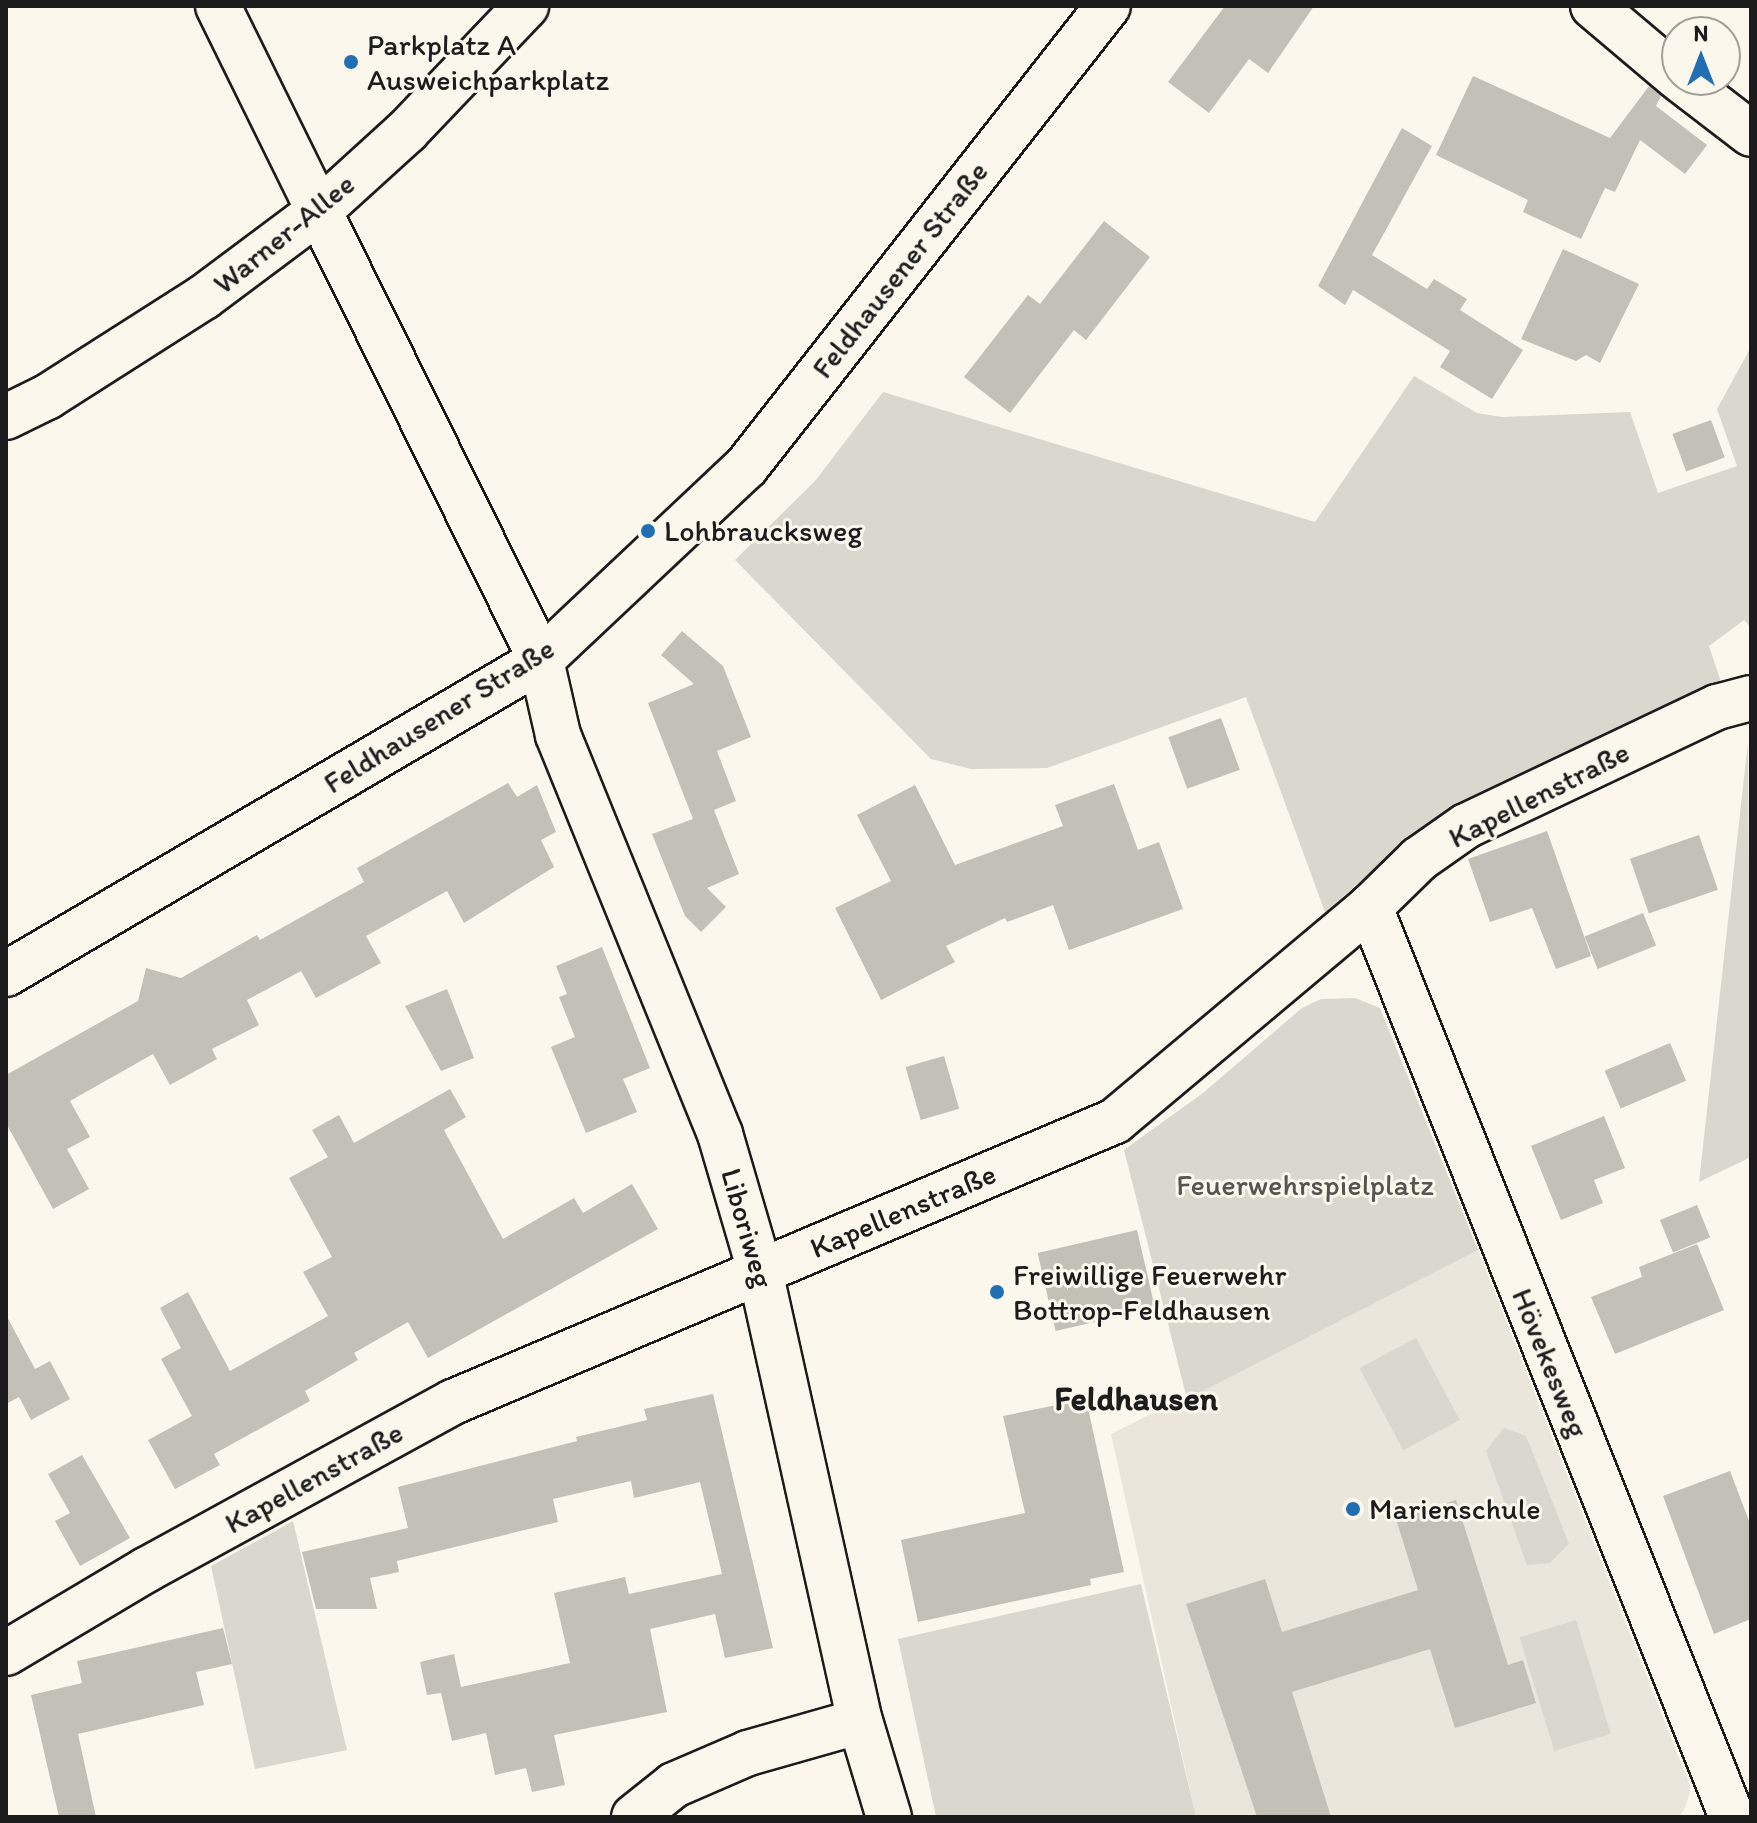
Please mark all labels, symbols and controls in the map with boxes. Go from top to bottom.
north arrow [1661,16,1741,96]
text: N [1694,20,1708,47]
place label: Parkplatz A Ausweichparkplatz [367,27,609,98]
marker: Parkplatz A Ausweichparkplatz [342,53,360,71]
street label: Feldhausener Straße [804,155,996,385]
street label: Warner-Allee [206,166,362,302]
place label: Lohbraucksweg [664,513,862,549]
marker: Lohbraucksweg [639,522,657,540]
street label: Feldhausener Straße [317,631,561,801]
street label: Kapellenstraße [1443,734,1635,856]
street label: Kapellenstraße [805,1156,1001,1266]
street label: Liboriweg [713,1164,781,1292]
park label: Feuerwehrspielplatz [1176,1167,1434,1203]
place label: Freiwillige Feuerwehr Bottrop-Feldhausen [1013,1257,1285,1328]
marker: Freiwillige Feuerwehr Bottrop-Feldhausen [988,1283,1006,1301]
street label: Hövekesweg [1504,1283,1596,1443]
district label: Feldhausen [1054,1379,1218,1419]
street label: Kapellenstraße [219,1414,409,1542]
place label: Marienschule [1369,1491,1540,1527]
marker: Marienschule [1344,1500,1362,1518]

